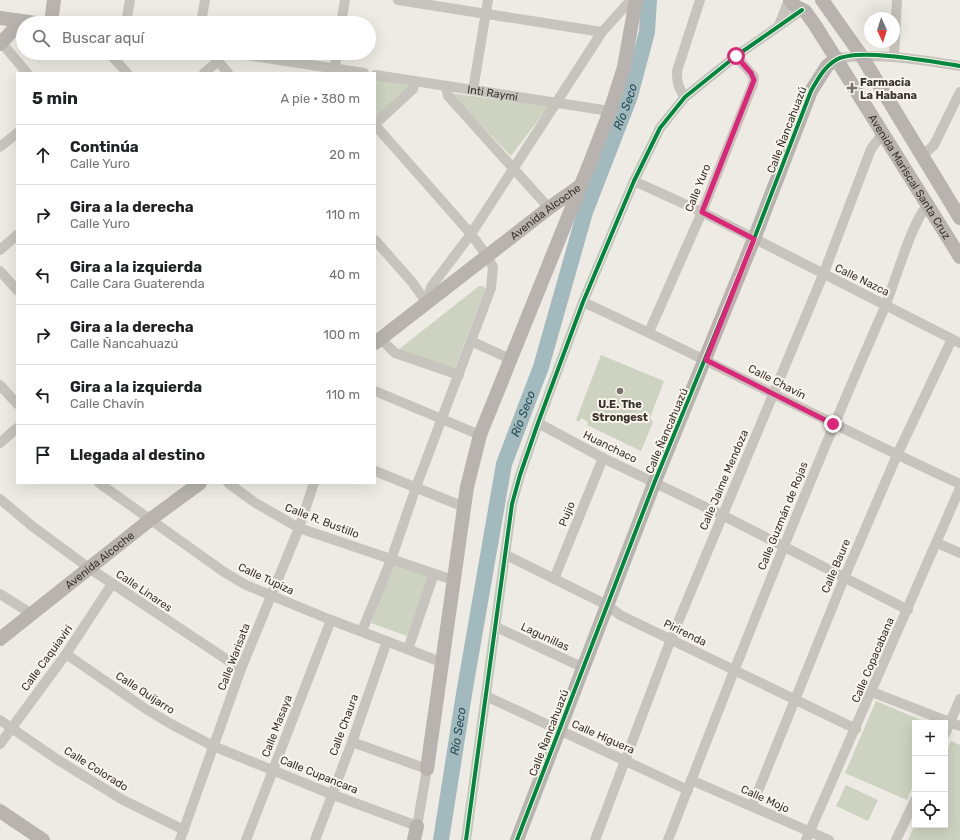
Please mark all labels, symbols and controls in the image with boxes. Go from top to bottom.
north arrow [864,12,900,48]
search box [16,16,376,60]
icon: search [30,27,52,49]
text: Buscar aquí [62,29,144,47]
route start [727,47,745,65]
place label: Farmacia La Habana [860,76,917,102]
water label: Río Seco [611,82,640,132]
street label: Inti Raymi [466,83,519,103]
marker: Farmacia La Habana [847,83,857,93]
street label: Calle Ñancahuazú [764,85,810,175]
text: 5 min [32,88,78,108]
text: A pie · 380 m [281,91,360,106]
street label: Avenida Mariscal Santa Cruz [866,112,954,242]
text: Continúa [70,138,139,156]
icon: ahead [32,144,54,166]
text: 20 m [329,147,360,162]
text: Calle Yuro [70,156,130,171]
street label: Calle Yuro [682,162,714,214]
street label: Avenida Alcoche [507,181,583,242]
text: Gira a la derecha [70,198,194,216]
icon: right [32,204,54,226]
text: 110 m [326,207,360,222]
text: Calle Yuro [70,216,130,231]
text: Gira a la izquierda [70,258,202,276]
street label: Calle Nazca [833,261,891,299]
icon: left [32,264,54,286]
text: 40 m [329,267,360,282]
text: Calle Cara Guaterenda [70,276,205,291]
text: Gira a la derecha [70,318,194,336]
icon: right [32,324,54,346]
text: 100 m [323,327,360,342]
text: Calle Ñancahuazú [70,336,178,351]
street label: Calle Chavín [746,362,808,402]
text: Gira a la izquierda [70,378,202,396]
icon: left [32,384,54,406]
marker: U.E. The Strongest [615,386,625,396]
street label: Calle Ñancahuazú [643,386,691,476]
text: 110 m [326,387,360,402]
water label: Río Seco [508,389,538,439]
text: Calle Chavín [70,396,144,411]
place label: U.E. The Strongest [592,398,648,424]
route end [824,415,842,433]
street label: Huanchaco [581,428,639,466]
street label: Calle Jaime Mendoza [697,428,751,532]
icon: arrive [32,444,54,466]
text: Llegada al destino [70,446,205,464]
street label: Calle Guzmán de Rojas [755,460,811,572]
street label: Pujio [556,500,578,528]
street label: Calle R. Bustillo [283,501,361,541]
street label: Avenida Alcoche [62,528,137,591]
street label: Calle Baure [819,537,853,595]
street label: Calle Tupiza [236,560,296,598]
street label: Calle Linares [113,567,175,615]
street label: Calle Copacabana [849,615,897,705]
street label: Pirirenda [661,617,709,649]
street label: Lagunillas [519,620,572,654]
street label: Calle Caquiaviri [19,622,75,694]
street label: Calle Warisata [215,622,253,692]
street label: Calle Quijarro [113,669,177,717]
street label: Calle Ñancahuazú [526,688,572,778]
street label: Calle Chaura [327,692,361,758]
street label: Calle Masaya [259,693,295,759]
water label: Río Seco [447,706,469,756]
street label: Calle Higuera [569,717,637,757]
map controls [912,720,948,828]
button: + [912,720,948,756]
street label: Calle Colorado [61,744,131,794]
street label: Calle Cupancara [278,753,360,797]
button: − [912,756,948,792]
street label: Calle Mojo [739,783,791,815]
button: locate [912,792,948,828]

